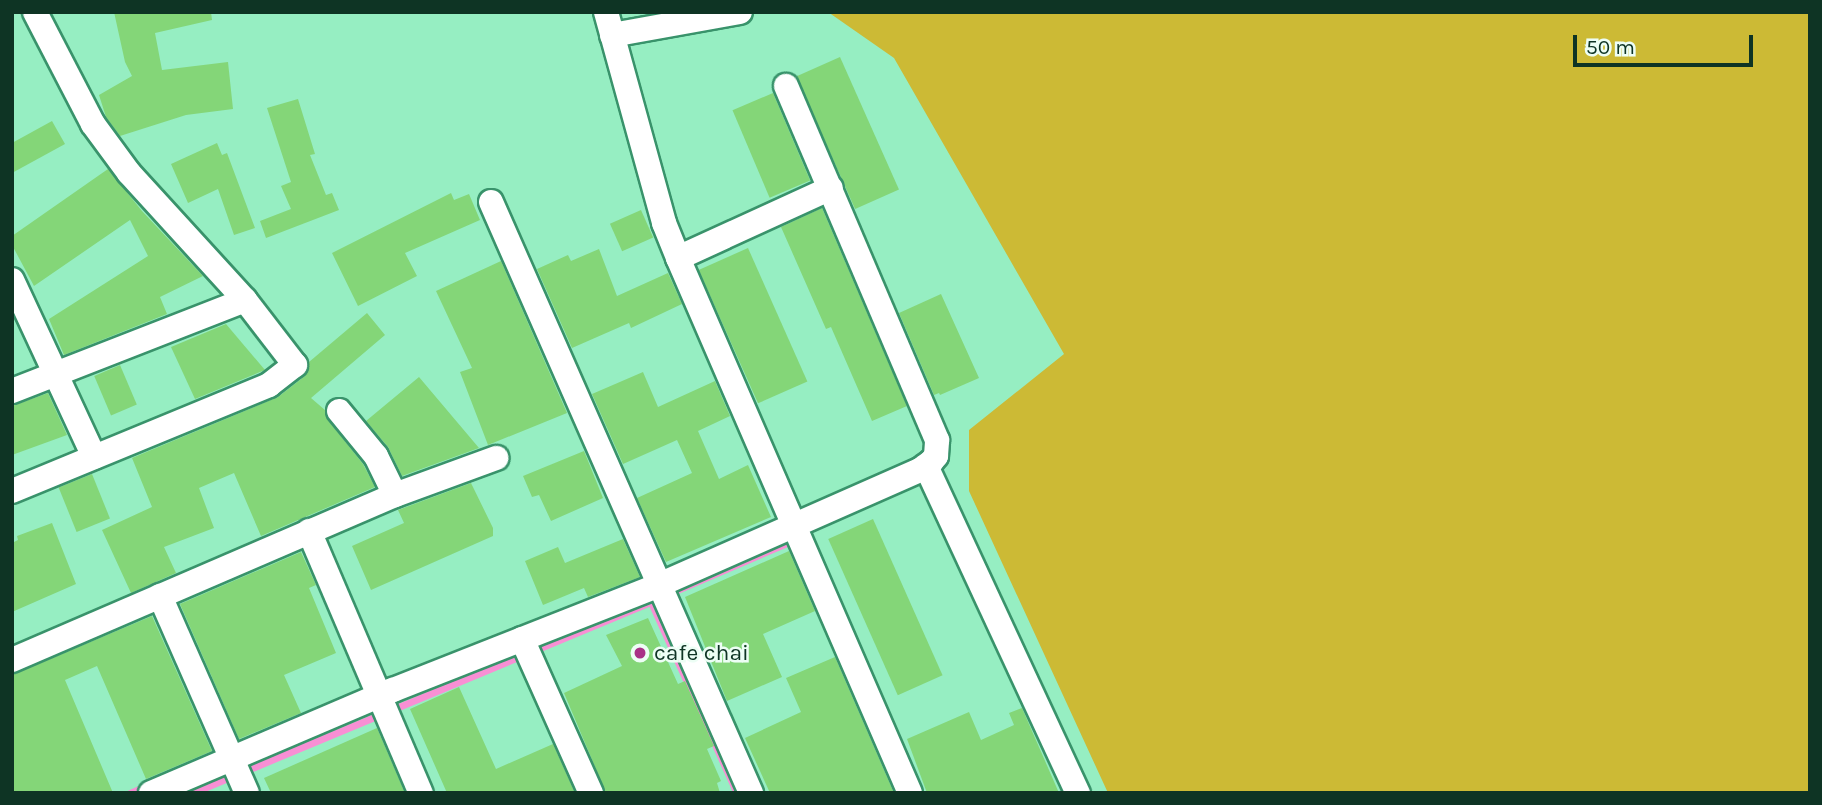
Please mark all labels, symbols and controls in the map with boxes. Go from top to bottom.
scale bar [1577,21,1757,65]
text: 50 m [1586,35,1635,59]
place label: cafe chai [654,639,749,667]
marker: cafe chai [632,645,648,661]

